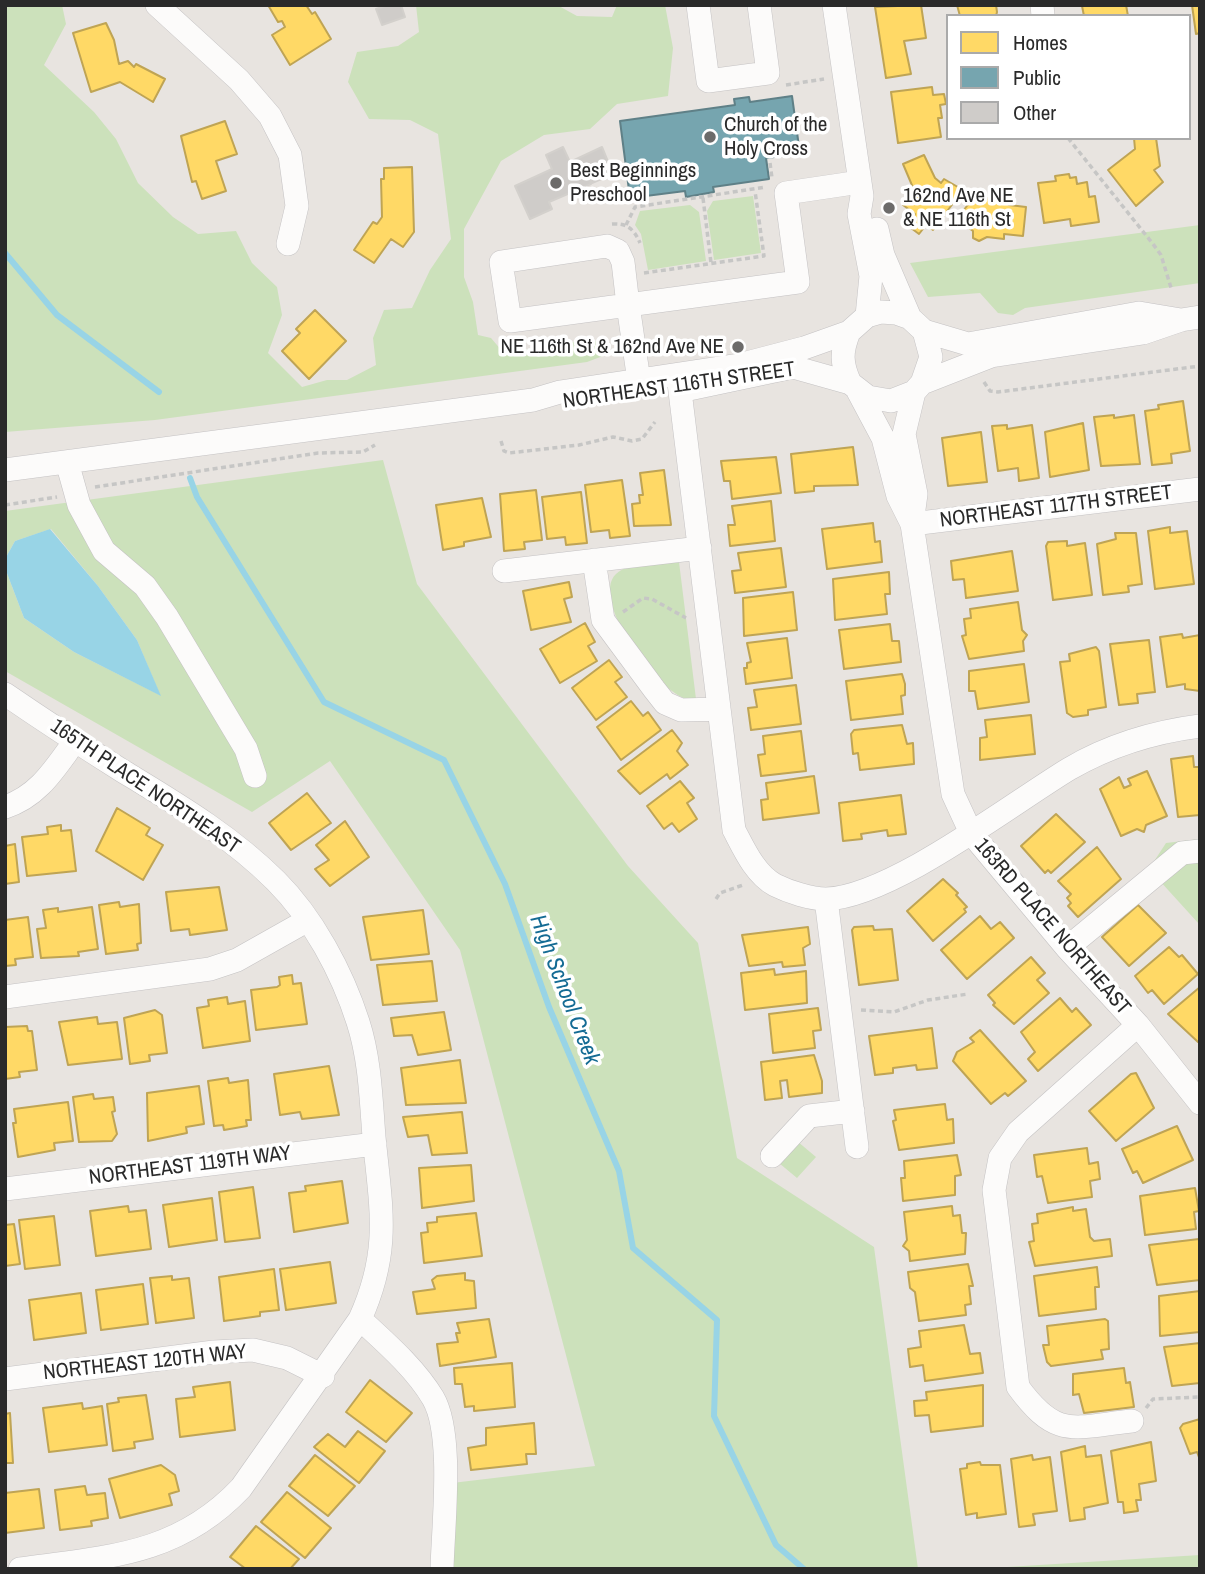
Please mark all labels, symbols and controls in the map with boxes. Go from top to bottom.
legend [946,14,1191,140]
text: Homes [1013,28,1068,57]
text: Public [1013,63,1061,92]
text: Other [1013,98,1056,127]
place label: Church of the Holy Cross [724,112,827,162]
marker: Church of the Holy Cross [702,129,718,145]
place label: Best Beginnings Preschool [570,158,696,208]
marker: Best Beginnings Preschool [548,175,564,191]
place label: 162nd Ave NE & NE 116th St [903,183,1014,233]
marker: 162nd Ave NE & NE 116th St [881,200,897,216]
place label: NE 116th St & 162nd Ave NE [501,334,724,360]
marker: NE 116th St & 162nd Ave NE [730,339,746,355]
street label: NORTHEAST 116TH STREET [561,357,797,415]
street label: NORTHEAST 117TH STREET [938,480,1174,534]
street label: 165TH PLACE NORTHEAST [45,714,245,860]
street label: 163RD PLACE NORTHEAST [969,834,1135,1020]
water label: High School Creek [523,911,605,1069]
street label: NORTHEAST 119TH WAY [88,1141,292,1191]
street label: NORTHEAST 120TH WAY [42,1340,248,1386]

